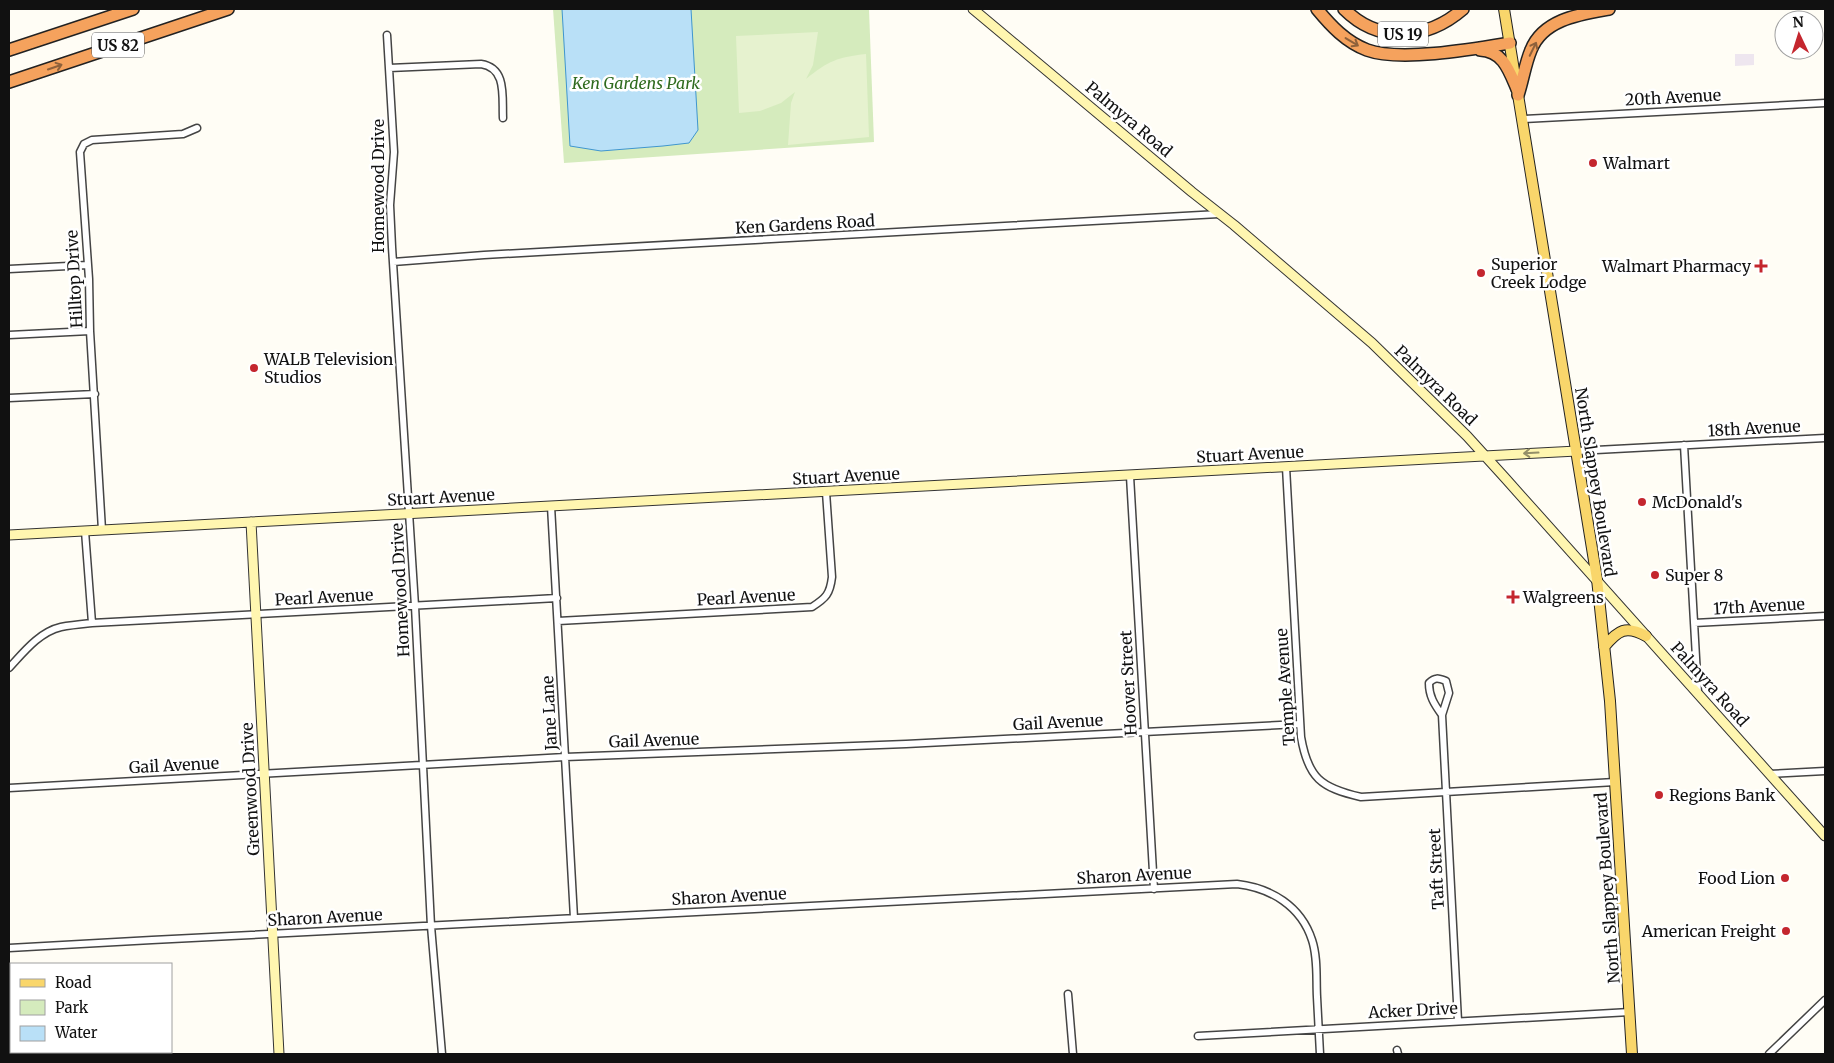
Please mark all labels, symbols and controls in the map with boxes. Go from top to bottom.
north arrow [1774,10,1824,60]
text: N [1792,13,1804,31]
road number: US 19 [1378,22,1428,46]
road number: US 82 [92,32,144,58]
one-way arrow [1345,37,1359,47]
one-way arrow [1528,41,1538,56]
one-way arrow [47,61,63,71]
park label: Ken Gardens Park [571,73,700,93]
street label: Palmyra Road [1082,77,1177,161]
street label: 20th Avenue [1624,84,1722,110]
street label: Homewood Drive [368,119,388,253]
place label: Walmart [1602,153,1671,173]
marker: Walmart [1587,157,1599,169]
street label: Ken Gardens Road [735,210,876,238]
street label: Hilltop Drive [61,230,87,328]
place label: Superior Creek Lodge [1491,254,1586,292]
place label: Walmart Pharmacy [1601,256,1752,276]
marker: Walmart Pharmacy [1755,260,1767,272]
marker: Superior Creek Lodge [1475,267,1487,279]
street label: Palmyra Road [1391,341,1482,430]
place label: WALB Television Studios [263,349,394,387]
marker: WALB Television Studios [248,362,260,374]
street label: North Slappey Boulevard [1571,386,1621,578]
street label: 18th Avenue [1707,416,1801,440]
street label: Stuart Avenue [1196,441,1304,467]
one-way arrow [1523,448,1539,457]
street label: Stuart Avenue [792,463,900,489]
street label: Stuart Avenue [387,484,495,510]
place label: McDonald's [1652,492,1742,512]
marker: McDonald's [1636,496,1648,508]
street label: Homewood Drive [387,522,413,658]
place label: Super 8 [1665,565,1723,585]
marker: Super 8 [1649,569,1661,581]
street label: Pearl Avenue [274,584,374,610]
street label: Pearl Avenue [696,584,796,610]
place label: Walgreens [1522,587,1604,607]
marker: Walgreens [1507,591,1519,603]
street label: 17th Avenue [1713,594,1805,618]
street label: Temple Avenue [1271,628,1299,746]
street label: Hoover Street [1115,629,1141,736]
street label: Palmyra Road [1667,638,1753,731]
street label: Jane Lane [537,675,561,752]
street label: Gail Avenue [1012,710,1104,734]
street label: Greenwood Drive [237,722,263,856]
street label: Gail Avenue [609,728,699,752]
street label: Gail Avenue [128,753,220,777]
place label: Regions Bank [1669,785,1776,805]
marker: Regions Bank [1653,789,1665,801]
street label: North Slappey Boulevard [1590,791,1624,984]
street label: Taft Street [1424,827,1448,910]
street label: Sharon Avenue [1076,862,1192,888]
place label: Food Lion [1698,868,1775,888]
marker: Food Lion [1779,872,1791,884]
street label: Sharon Avenue [671,883,787,909]
street label: Sharon Avenue [267,904,383,930]
place label: American Freight [1641,921,1777,941]
marker: American Freight [1780,925,1792,937]
legend [10,963,172,1053]
text: Road [55,973,91,992]
text: Park [55,998,89,1017]
street label: Acker Drive [1367,998,1458,1022]
text: Water [54,1023,98,1042]

